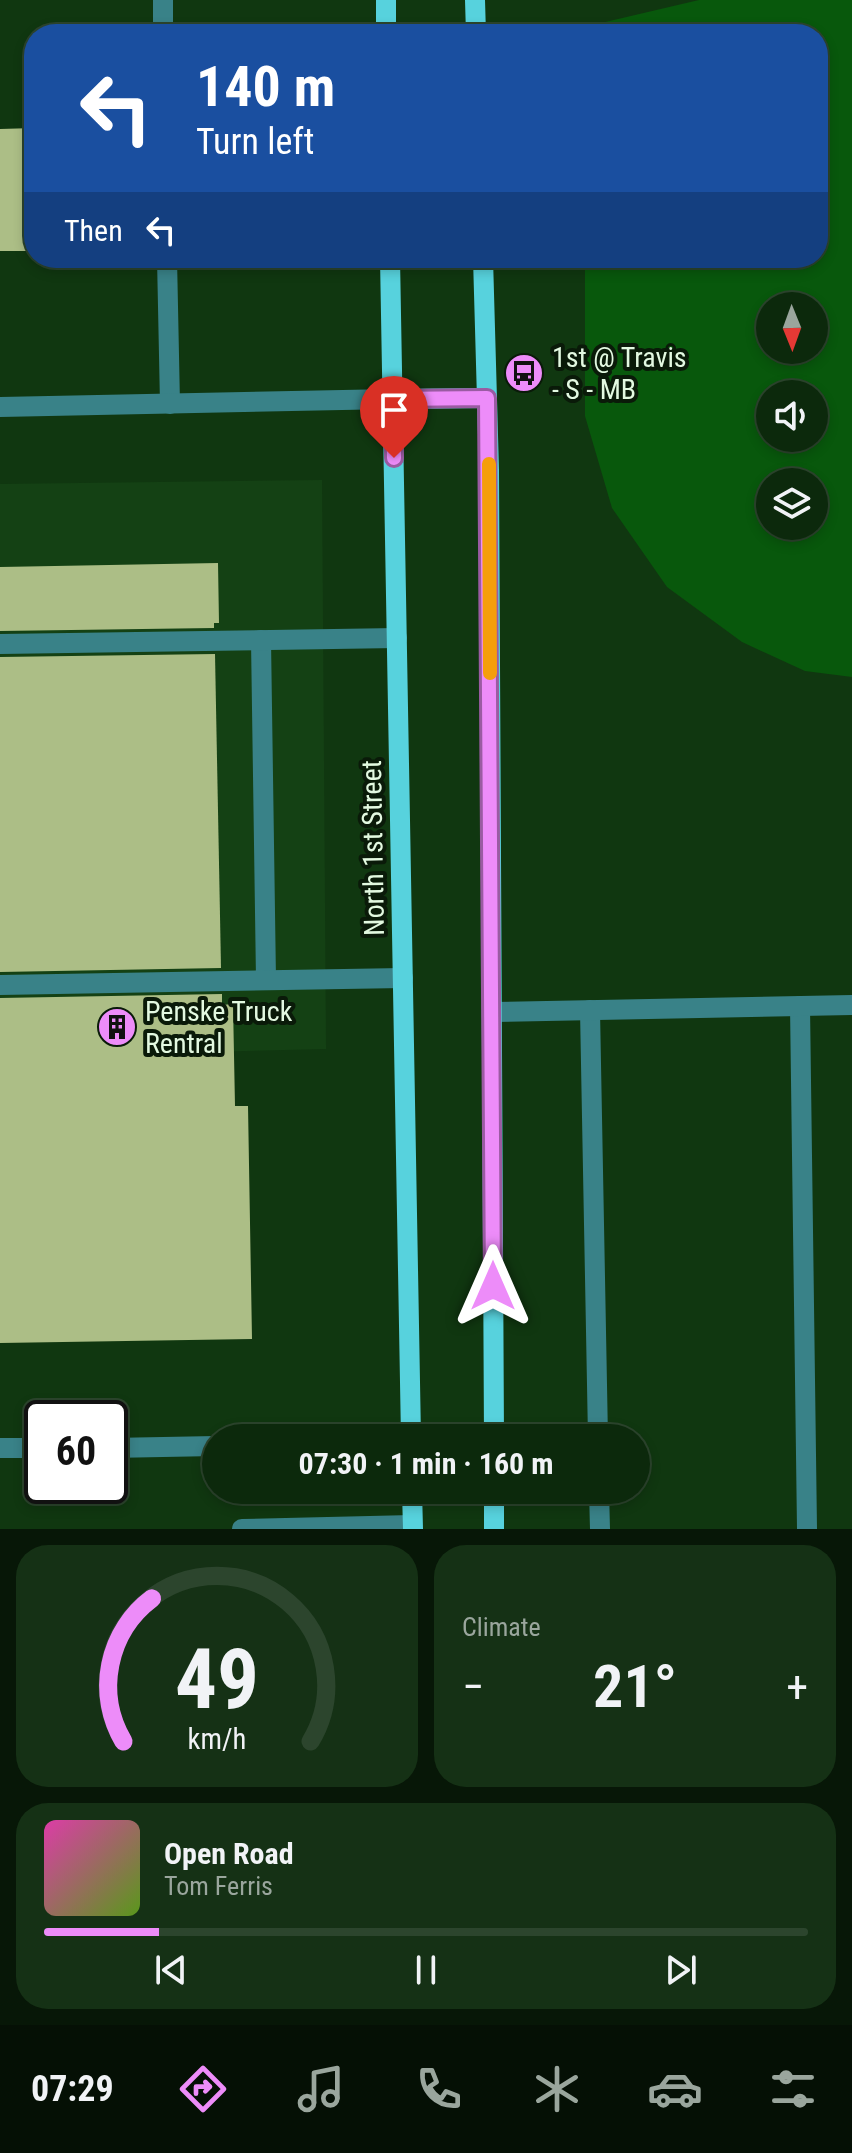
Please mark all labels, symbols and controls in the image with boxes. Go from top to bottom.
text: 140 m [196,54,335,120]
icon: left [64,56,168,160]
text: Turn left [196,121,314,163]
icon: left [139,208,183,252]
text: Then [64,213,123,248]
north arrow [756,292,828,364]
map controls [756,292,828,540]
place label: 1st @ Travis - S - MB [552,341,687,406]
bus stop icon: 1st @ Travis - S - MB [503,352,545,394]
pin [360,376,428,458]
button: sound [756,380,828,452]
icon: arrive [372,388,416,432]
button: layers [756,468,828,540]
street label: North 1st Street [355,760,391,936]
place label: Penske Truck Rentral [145,995,293,1060]
building icon: Penske Truck Rentral [96,1006,138,1048]
position arrow [451,1244,535,1328]
speed limit sign: 60 [24,1400,128,1504]
text: 07:30 · 1 min · 160 m [299,1446,553,1481]
text: Climate [462,1612,541,1642]
text: 49 [175,1631,259,1728]
text: 21° [593,1651,677,1722]
text: − [462,1661,484,1713]
text: + [786,1661,808,1713]
text: km/h [188,1722,246,1756]
text: Open Road [164,1836,294,1871]
text: Tom Ferris [164,1871,273,1901]
icon: previous [149,1948,193,1992]
icon: pause [404,1948,448,1992]
icon: next [659,1948,703,1992]
icon: directions [175,2061,231,2117]
icon: music [293,2061,349,2117]
icon: phone [411,2061,467,2117]
icon: climate [529,2061,585,2117]
icon: car [647,2061,703,2117]
icon: filters [765,2061,821,2117]
text: 07:29 [31,2068,114,2110]

